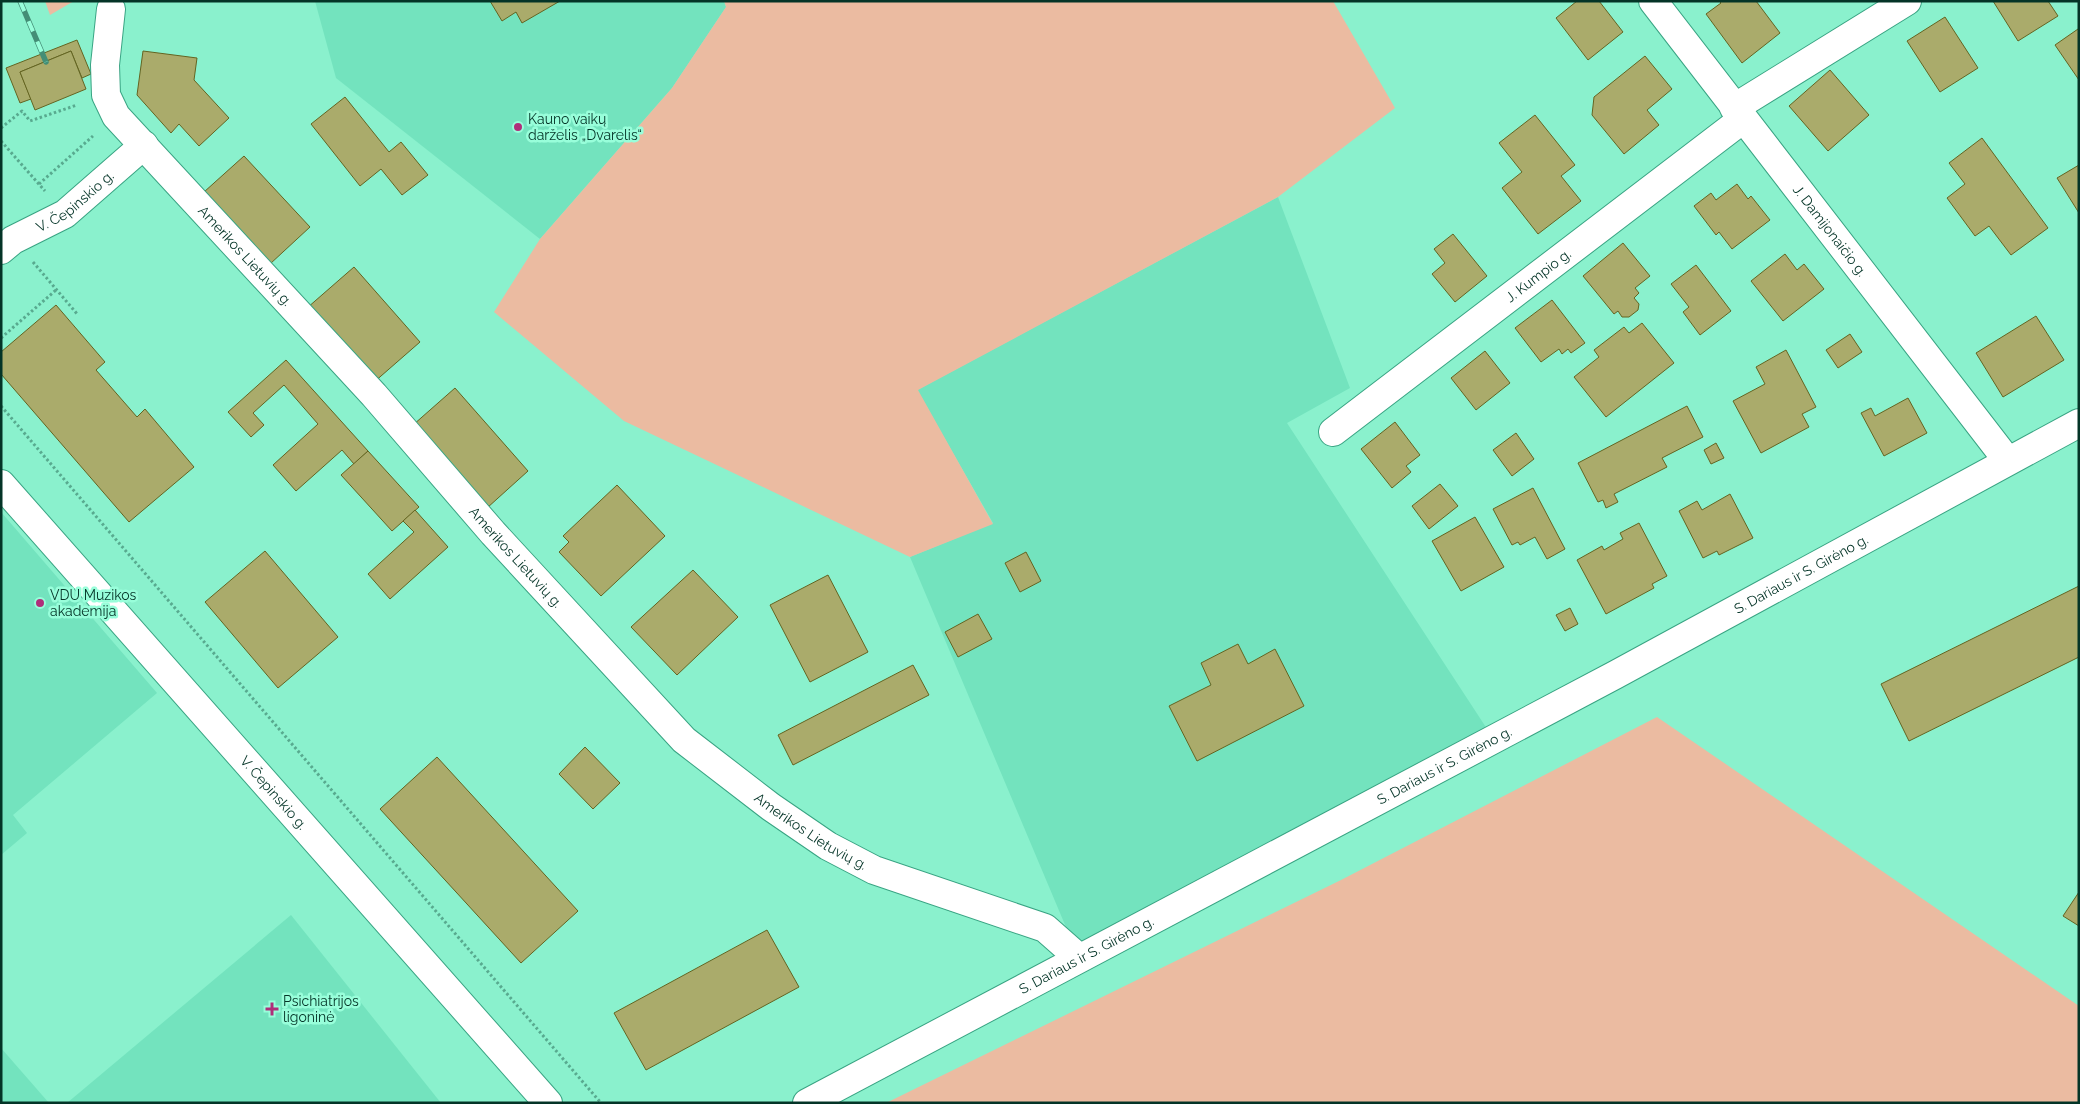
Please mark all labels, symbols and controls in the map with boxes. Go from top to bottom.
place label: Kauno vaikų darželis „Dvarelis“ [528,111,642,143]
marker: Kauno vaikų darželis „Dvarelis“ [512,121,524,133]
street label: V. Čepinskio g. [33,167,117,235]
street label: J. Damijonaičio g. [1790,182,1870,279]
street label: Amerikos Lietuvių g. [195,202,295,309]
street label: J. Kumpio g. [1502,245,1574,305]
street label: Amerikos Lietuvių g. [466,504,566,611]
street label: S. Dariaus ir S. Girėno g. [1731,531,1871,617]
place label: VDU Muzikos akademija [50,587,137,619]
marker: VDU Muzikos akademija [34,597,46,609]
street label: S. Dariaus ir S. Girėno g. [1374,723,1514,808]
street label: V. Čepinskio g. [237,753,311,833]
street label: Amerikos Lietuvių g. [751,789,870,873]
street label: S. Dariaus ir S. Girėno g. [1016,913,1156,997]
place label: Psichiatrijos ligoninė [283,993,359,1025]
marker: Psichiatrijos ligoninė [265,1002,279,1016]

